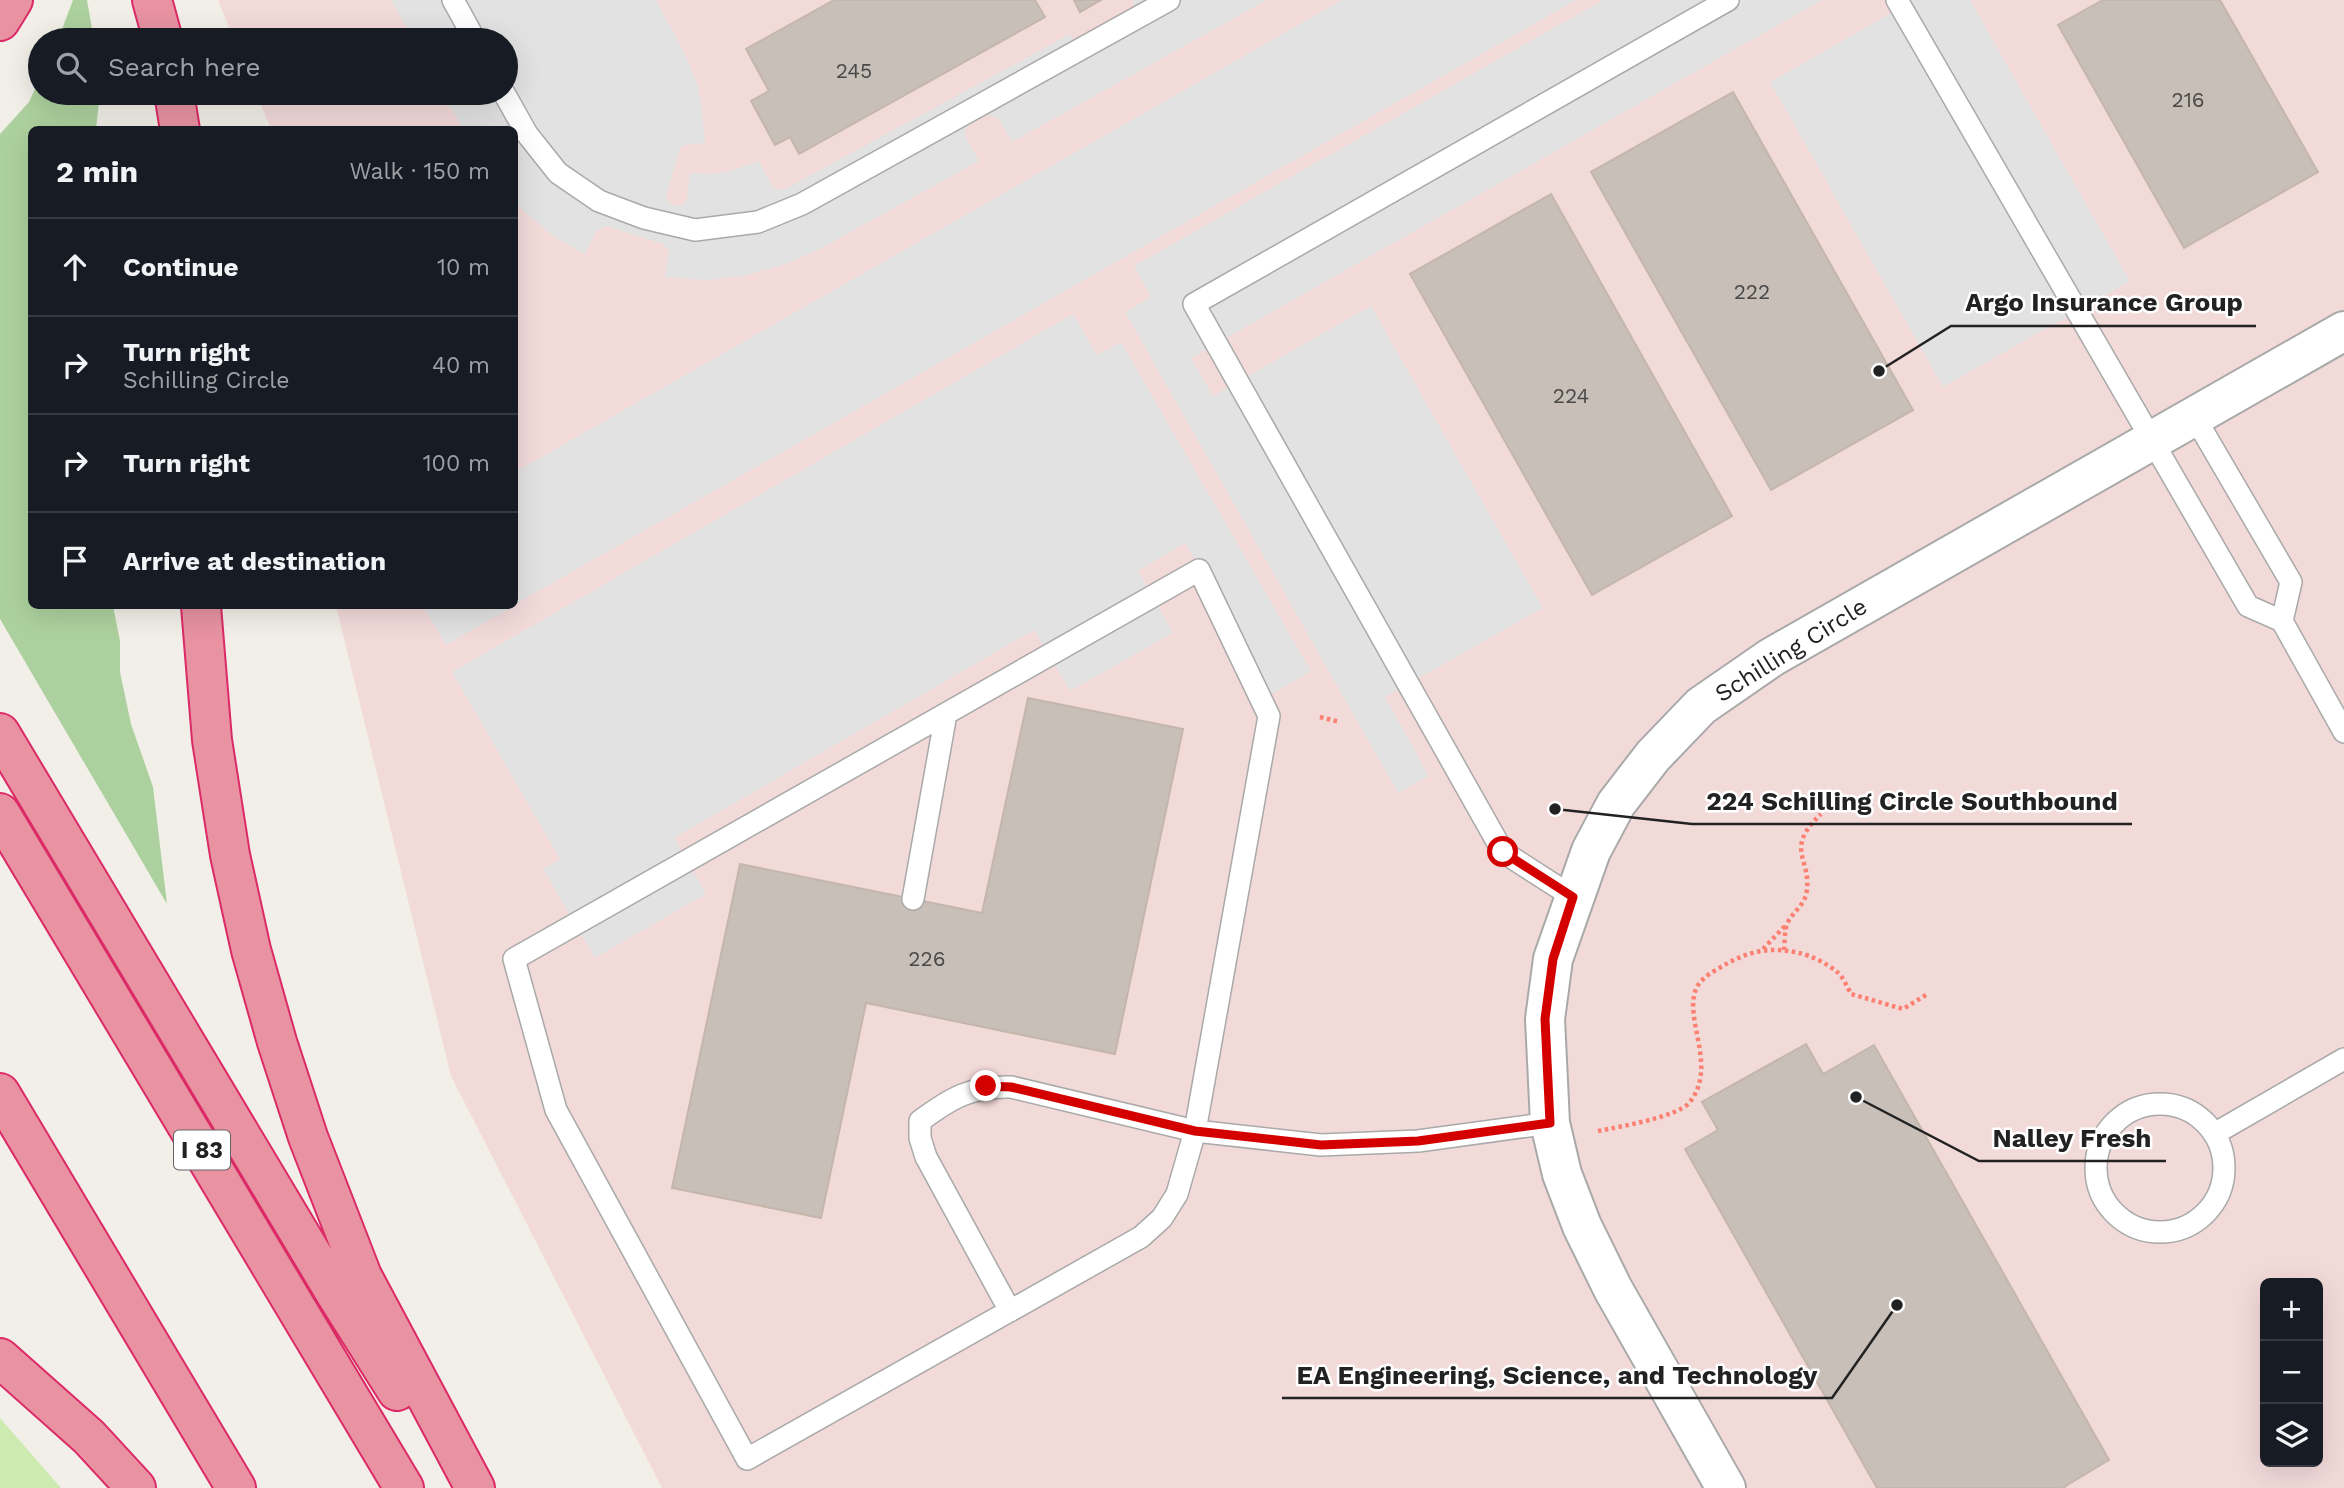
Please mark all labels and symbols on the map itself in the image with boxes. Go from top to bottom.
house number: 245 [836,58,872,83]
house number: 216 [2171,87,2205,112]
house number: 222 [1734,279,1770,304]
callout: Argo Insurance Group [1951,279,2256,326]
text: Argo Insurance Group [1965,287,2243,317]
house number: 224 [1553,383,1589,408]
street label: Schilling Circle [1710,592,1872,708]
callout: 224 Schilling Circle Southbound [1692,777,2132,824]
text: 224 Schilling Circle Southbound [1706,786,2118,816]
route start [1487,836,1518,867]
house number: 226 [908,946,946,971]
route end [970,1070,1001,1101]
callout: Nalley Fresh [1979,1114,2166,1161]
text: Nalley Fresh [1993,1123,2151,1153]
road number: I 83 [174,1130,230,1170]
callout: EA Engineering, Science, and Technology [1282,1351,1832,1398]
text: EA Engineering, Science, and Technology [1297,1360,1818,1390]

